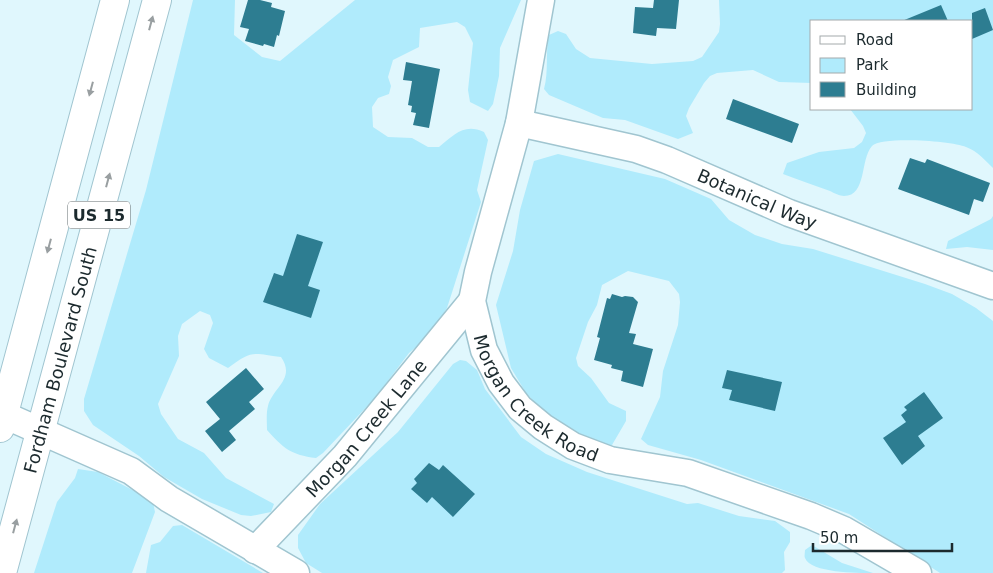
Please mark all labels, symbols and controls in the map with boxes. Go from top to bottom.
one-way arrow [147,16,155,31]
legend [810,20,973,110]
text: Road [856,31,894,49]
text: Park [856,56,889,74]
text: Building [856,81,917,99]
one-way arrow [87,82,95,97]
street label: Botanical Way [694,164,820,233]
one-way arrow [104,173,112,188]
road number: US 15 [68,202,130,228]
one-way arrow [45,239,53,254]
street label: Fordham Boulevard South [19,244,100,475]
street label: Morgan Creek Road [470,332,602,465]
street label: Morgan Creek Lane [301,355,431,501]
one-way arrow [11,518,19,533]
scale bar [813,520,952,552]
text: 50 m [820,529,858,547]

